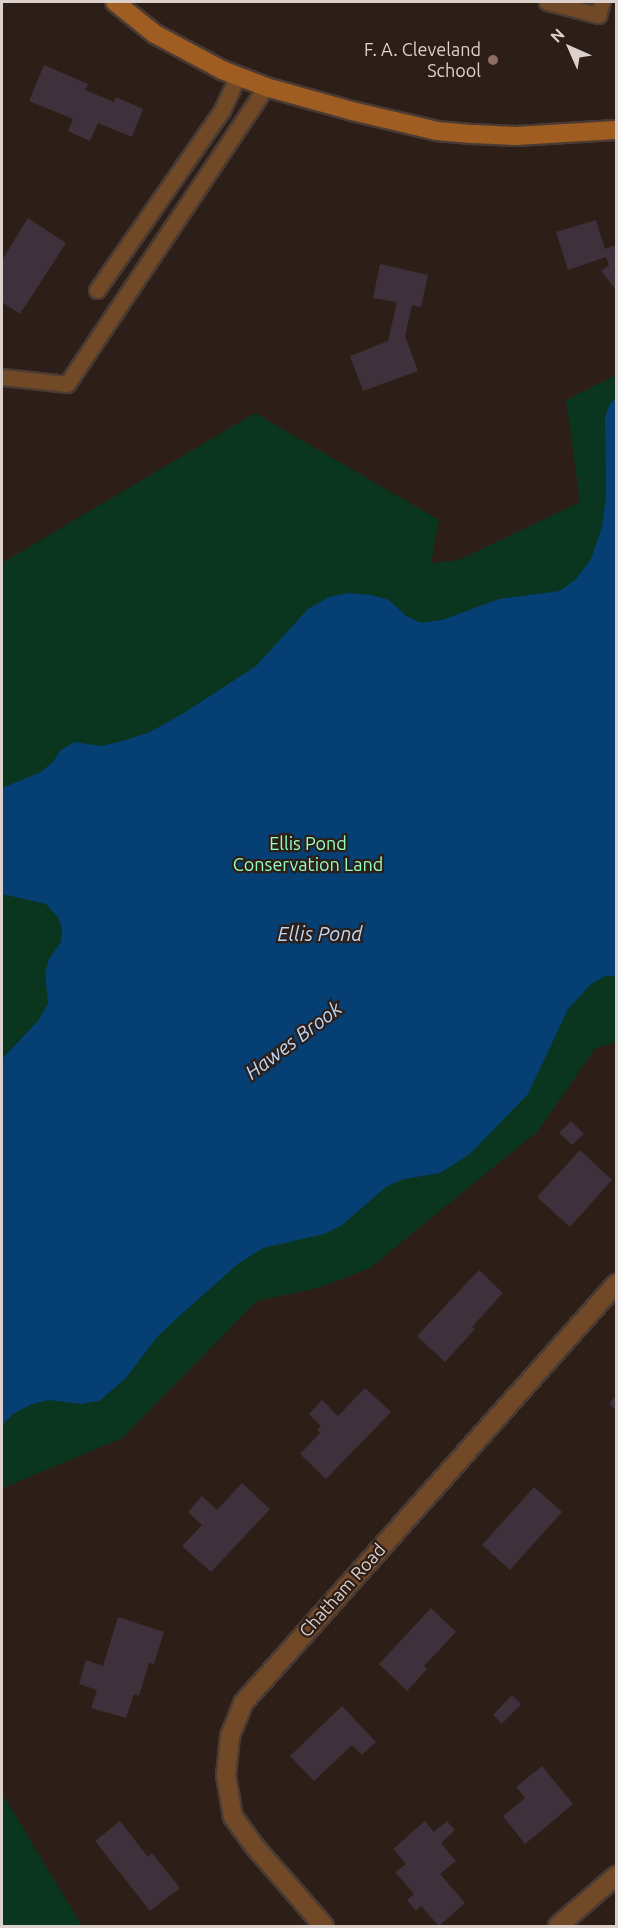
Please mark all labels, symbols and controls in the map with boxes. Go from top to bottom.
north arrow [540,18,600,78]
text: N [547,25,568,46]
place label: F. A. Cleveland School [364,39,481,82]
marker: F. A. Cleveland School [486,53,500,67]
park label: Ellis Pond Conservation Land [233,833,383,876]
water label: Ellis Pond [278,921,362,945]
water label: Hawes Brook [240,996,346,1084]
street label: Chatham Road [294,1539,390,1641]

